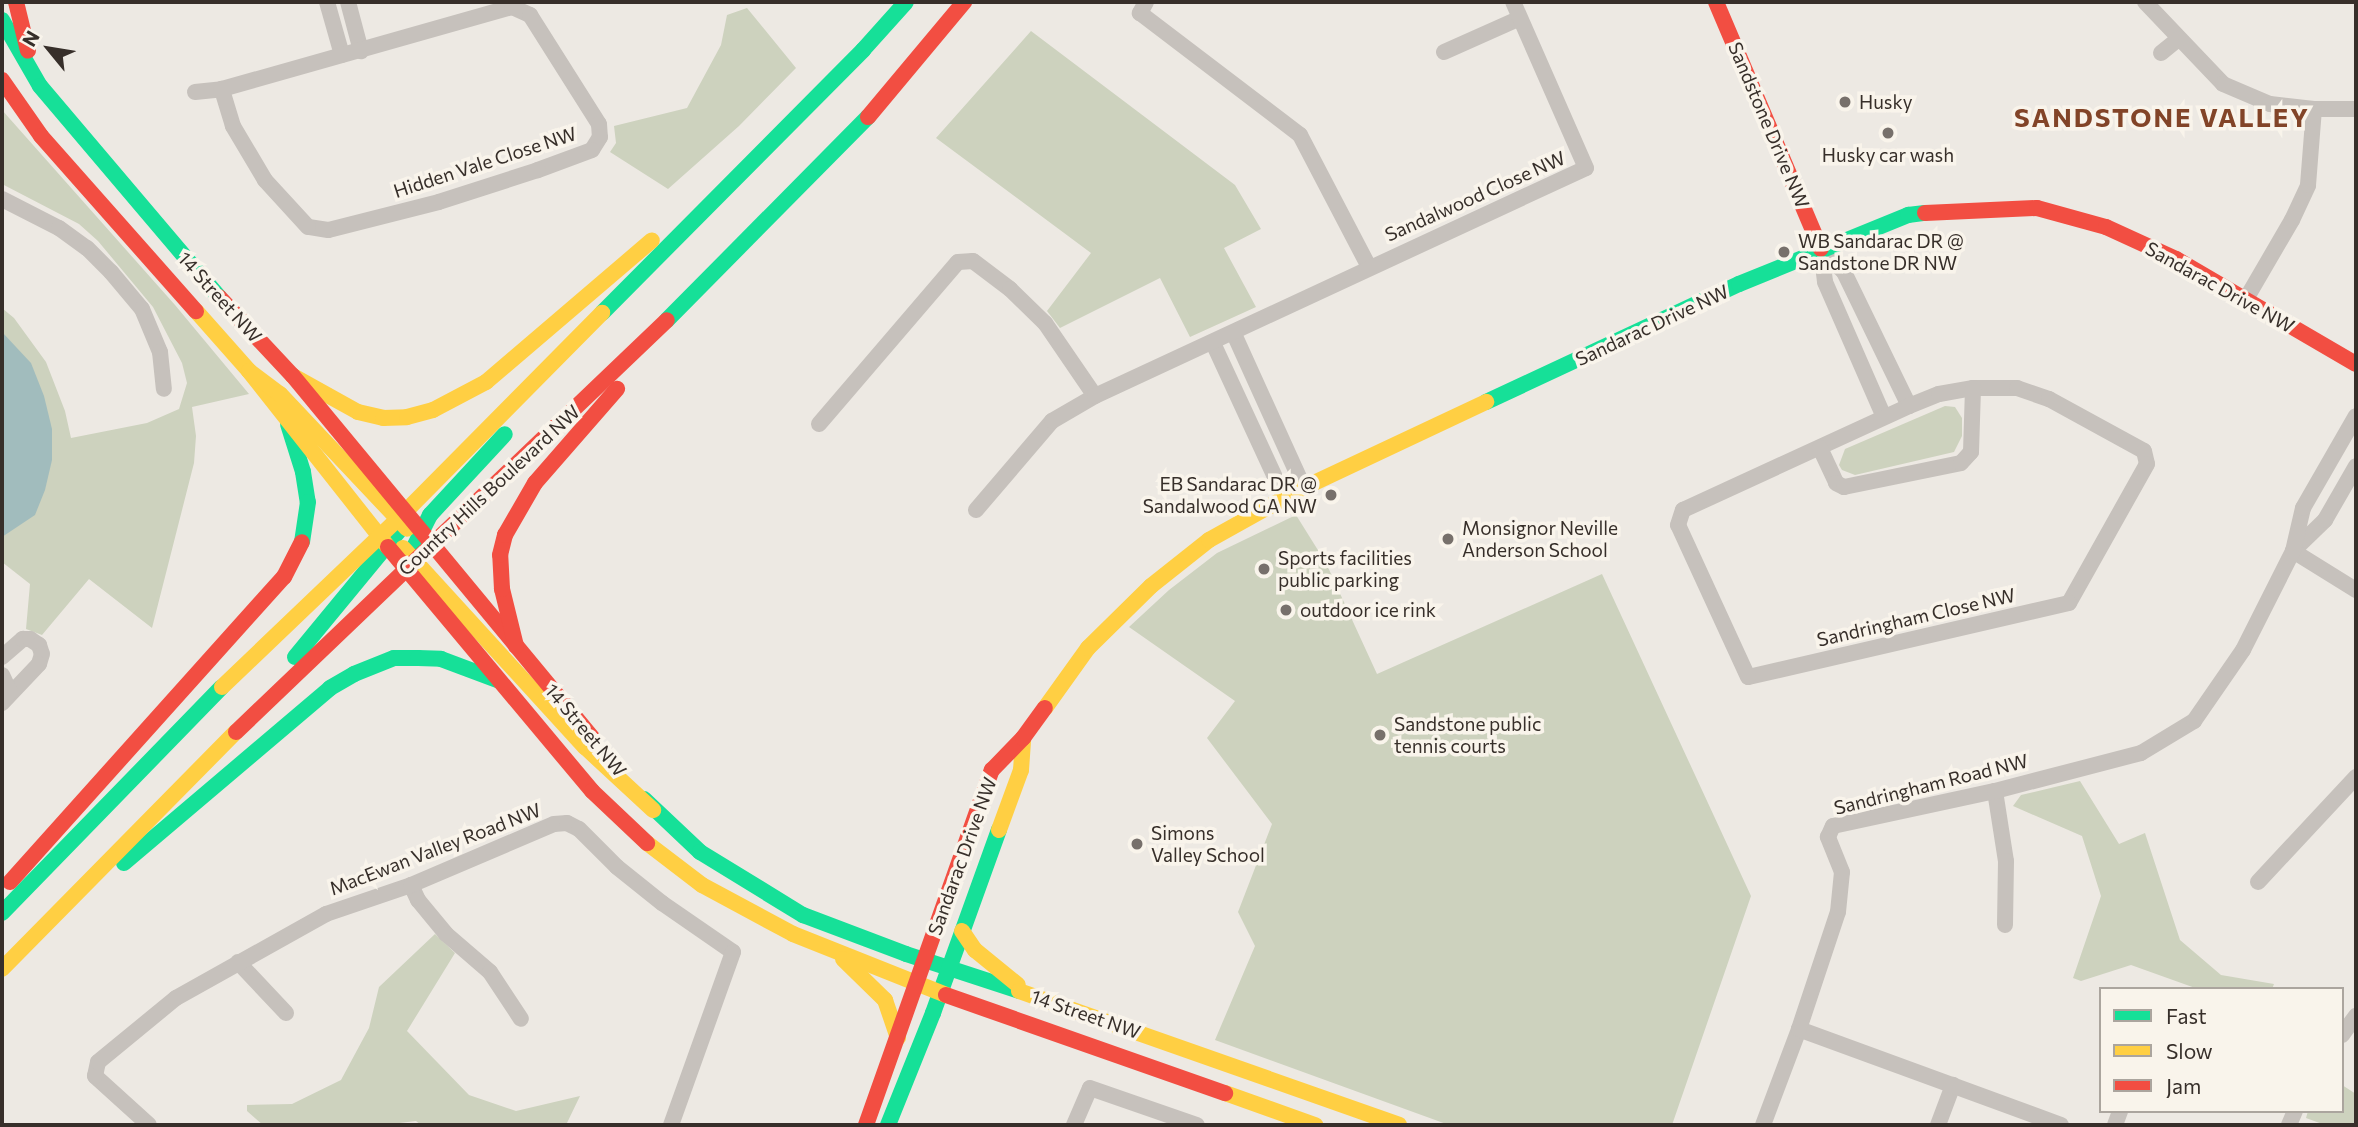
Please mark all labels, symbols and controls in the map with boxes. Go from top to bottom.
north arrow [14,14,84,84]
text: N [17,26,44,50]
street label: Sandstone Drive NW [1724,38,1814,212]
place label: Husky [1859,91,1913,113]
marker: Husky [1837,94,1853,110]
district label: SANDSTONE VALLEY [2016,101,2308,133]
street label: Hidden Vale Close NW [391,122,579,202]
marker: Husky car wash [1880,125,1896,141]
place label: Husky car wash [1822,144,1954,166]
street label: Sandalwood Close NW [1381,146,1569,246]
place label: WB Sandarac DR @ Sandstone DR NW [1798,230,1964,274]
street label: Sandarac Drive NW [2142,237,2298,337]
marker: WB Sandarac DR @ Sandstone DR NW [1776,244,1792,260]
street label: 14 Street NW [173,247,267,347]
street label: Sandarac Drive NW [1572,279,1732,371]
street label: Country Hills Boulevard NW [394,400,584,580]
place label: EB Sandarac DR @ Sandalwood GA NW [1143,473,1317,517]
marker: EB Sandarac DR @ Sandalwood GA NW [1323,487,1339,503]
place label: Monsignor Neville Anderson School [1462,517,1618,561]
marker: Monsignor Neville Anderson School [1440,531,1456,547]
place label: Sports facilities public parking [1278,547,1412,591]
marker: Sports facilities public parking [1256,561,1272,577]
street label: Sandringham Close NW [1815,583,2017,651]
place label: outdoor ice rink [1300,599,1436,621]
marker: outdoor ice rink [1278,602,1294,618]
street label: 14 Street NW [541,679,631,781]
place label: Sandstone public tennis courts [1394,713,1541,757]
marker: Sandstone public tennis courts [1372,727,1388,743]
street label: Sandringham Road NW [1832,749,2030,819]
street label: Sandarac Drive NW [923,774,1001,938]
street label: MacEwan Valley Road NW [326,798,544,900]
place label: Simons Valley School [1151,822,1265,866]
marker: Simons Valley School [1129,836,1145,852]
street label: 14 Street NW [1028,985,1144,1043]
legend [2099,987,2344,1113]
text: Fast [2166,1003,2207,1028]
text: Slow [2166,1038,2213,1063]
text: Jam [2166,1073,2201,1098]

